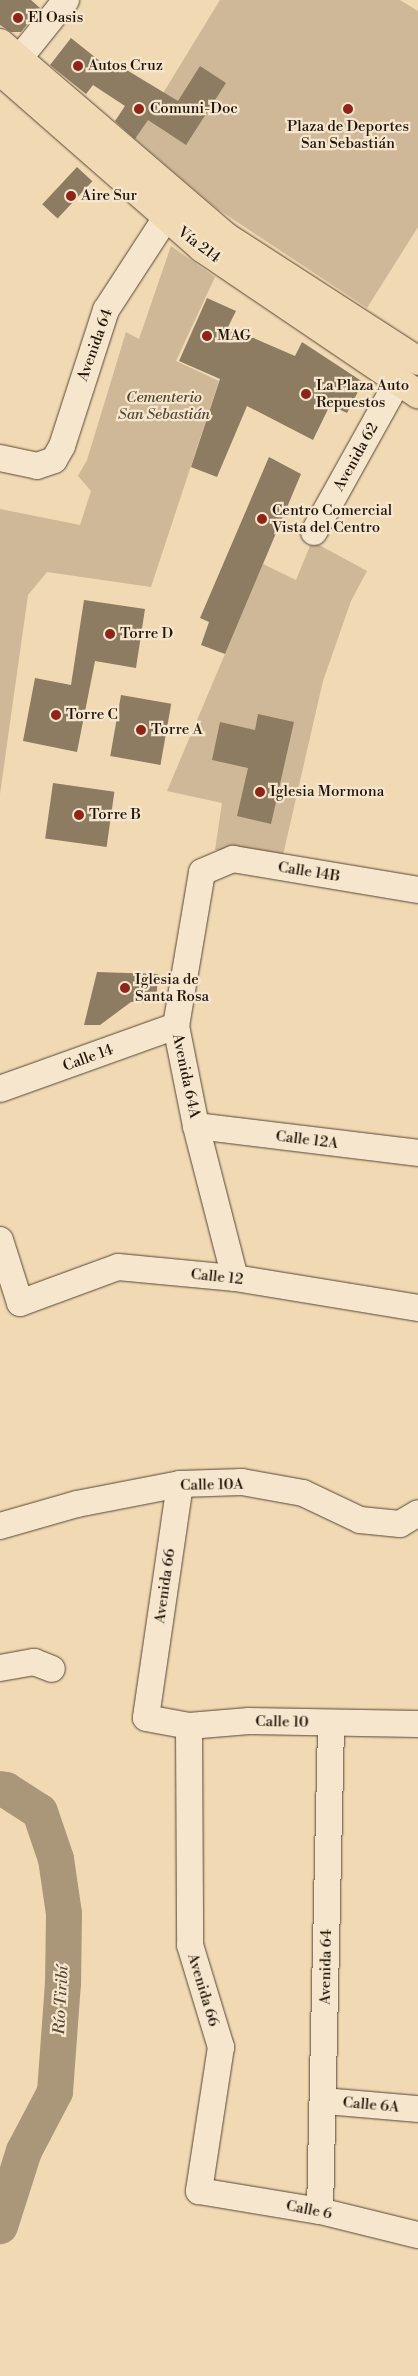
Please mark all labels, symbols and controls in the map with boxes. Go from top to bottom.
place label: El Oasis [28,9,83,27]
marker: El Oasis [12,12,24,24]
place label: Autos Cruz [88,57,163,75]
marker: Autos Cruz [72,60,84,72]
place label: Comuni-Doc [150,100,238,118]
marker: Comuni-Doc [132,102,146,116]
marker: Plaza de Deportes San Sebastián [342,103,354,115]
place label: Plaza de Deportes San Sebastián [287,117,409,152]
place label: Aire Sur [81,187,137,205]
marker: Aire Sur [65,190,77,202]
street label: Vía 214 [174,223,224,267]
street label: Avenida 64 [74,306,116,384]
place label: MAG [217,327,251,345]
marker: MAG [201,330,213,342]
place label: La Plaza Auto Repuestos [316,376,409,411]
park label: Cementerio San Sebastián [118,388,210,423]
marker: La Plaza Auto Repuestos [300,388,312,400]
street label: Avenida 62 [330,420,382,494]
place label: Centro Comercial Vista del Centro [272,501,392,536]
marker: Centro Comercial Vista del Centro [256,513,268,525]
place label: Torre D [120,625,173,643]
marker: Torre D [104,628,116,640]
place label: Torre C [66,706,118,724]
marker: Torre C [50,709,62,721]
place label: Torre A [151,721,203,739]
marker: Torre A [135,724,147,736]
place label: Iglesia Mormona [270,783,384,801]
marker: Iglesia Mormona [254,786,266,798]
place label: Torre B [89,806,141,824]
marker: Torre B [73,809,85,821]
street label: Calle 14B [277,858,341,886]
place label: Iglesia de Santa Rosa [135,970,209,1005]
marker: Iglesia de Santa Rosa [119,982,131,994]
street label: Avenida 64A [168,1032,204,1120]
street label: Calle 14 [60,1041,116,1075]
street label: Calle 12A [275,1127,339,1153]
street label: Calle 12 [190,1265,244,1289]
street label: Calle 10A [180,1475,244,1495]
street label: Avenida 66 [151,1547,179,1625]
street label: Calle 10 [255,1713,309,1731]
street label: Avenida 64 [316,1929,336,2005]
street label: Avenida 66 [183,1951,223,2029]
water label: Río Tiribí [50,1965,72,2035]
street label: Calle 6A [342,2094,400,2116]
street label: Calle 6 [284,2197,334,2223]

